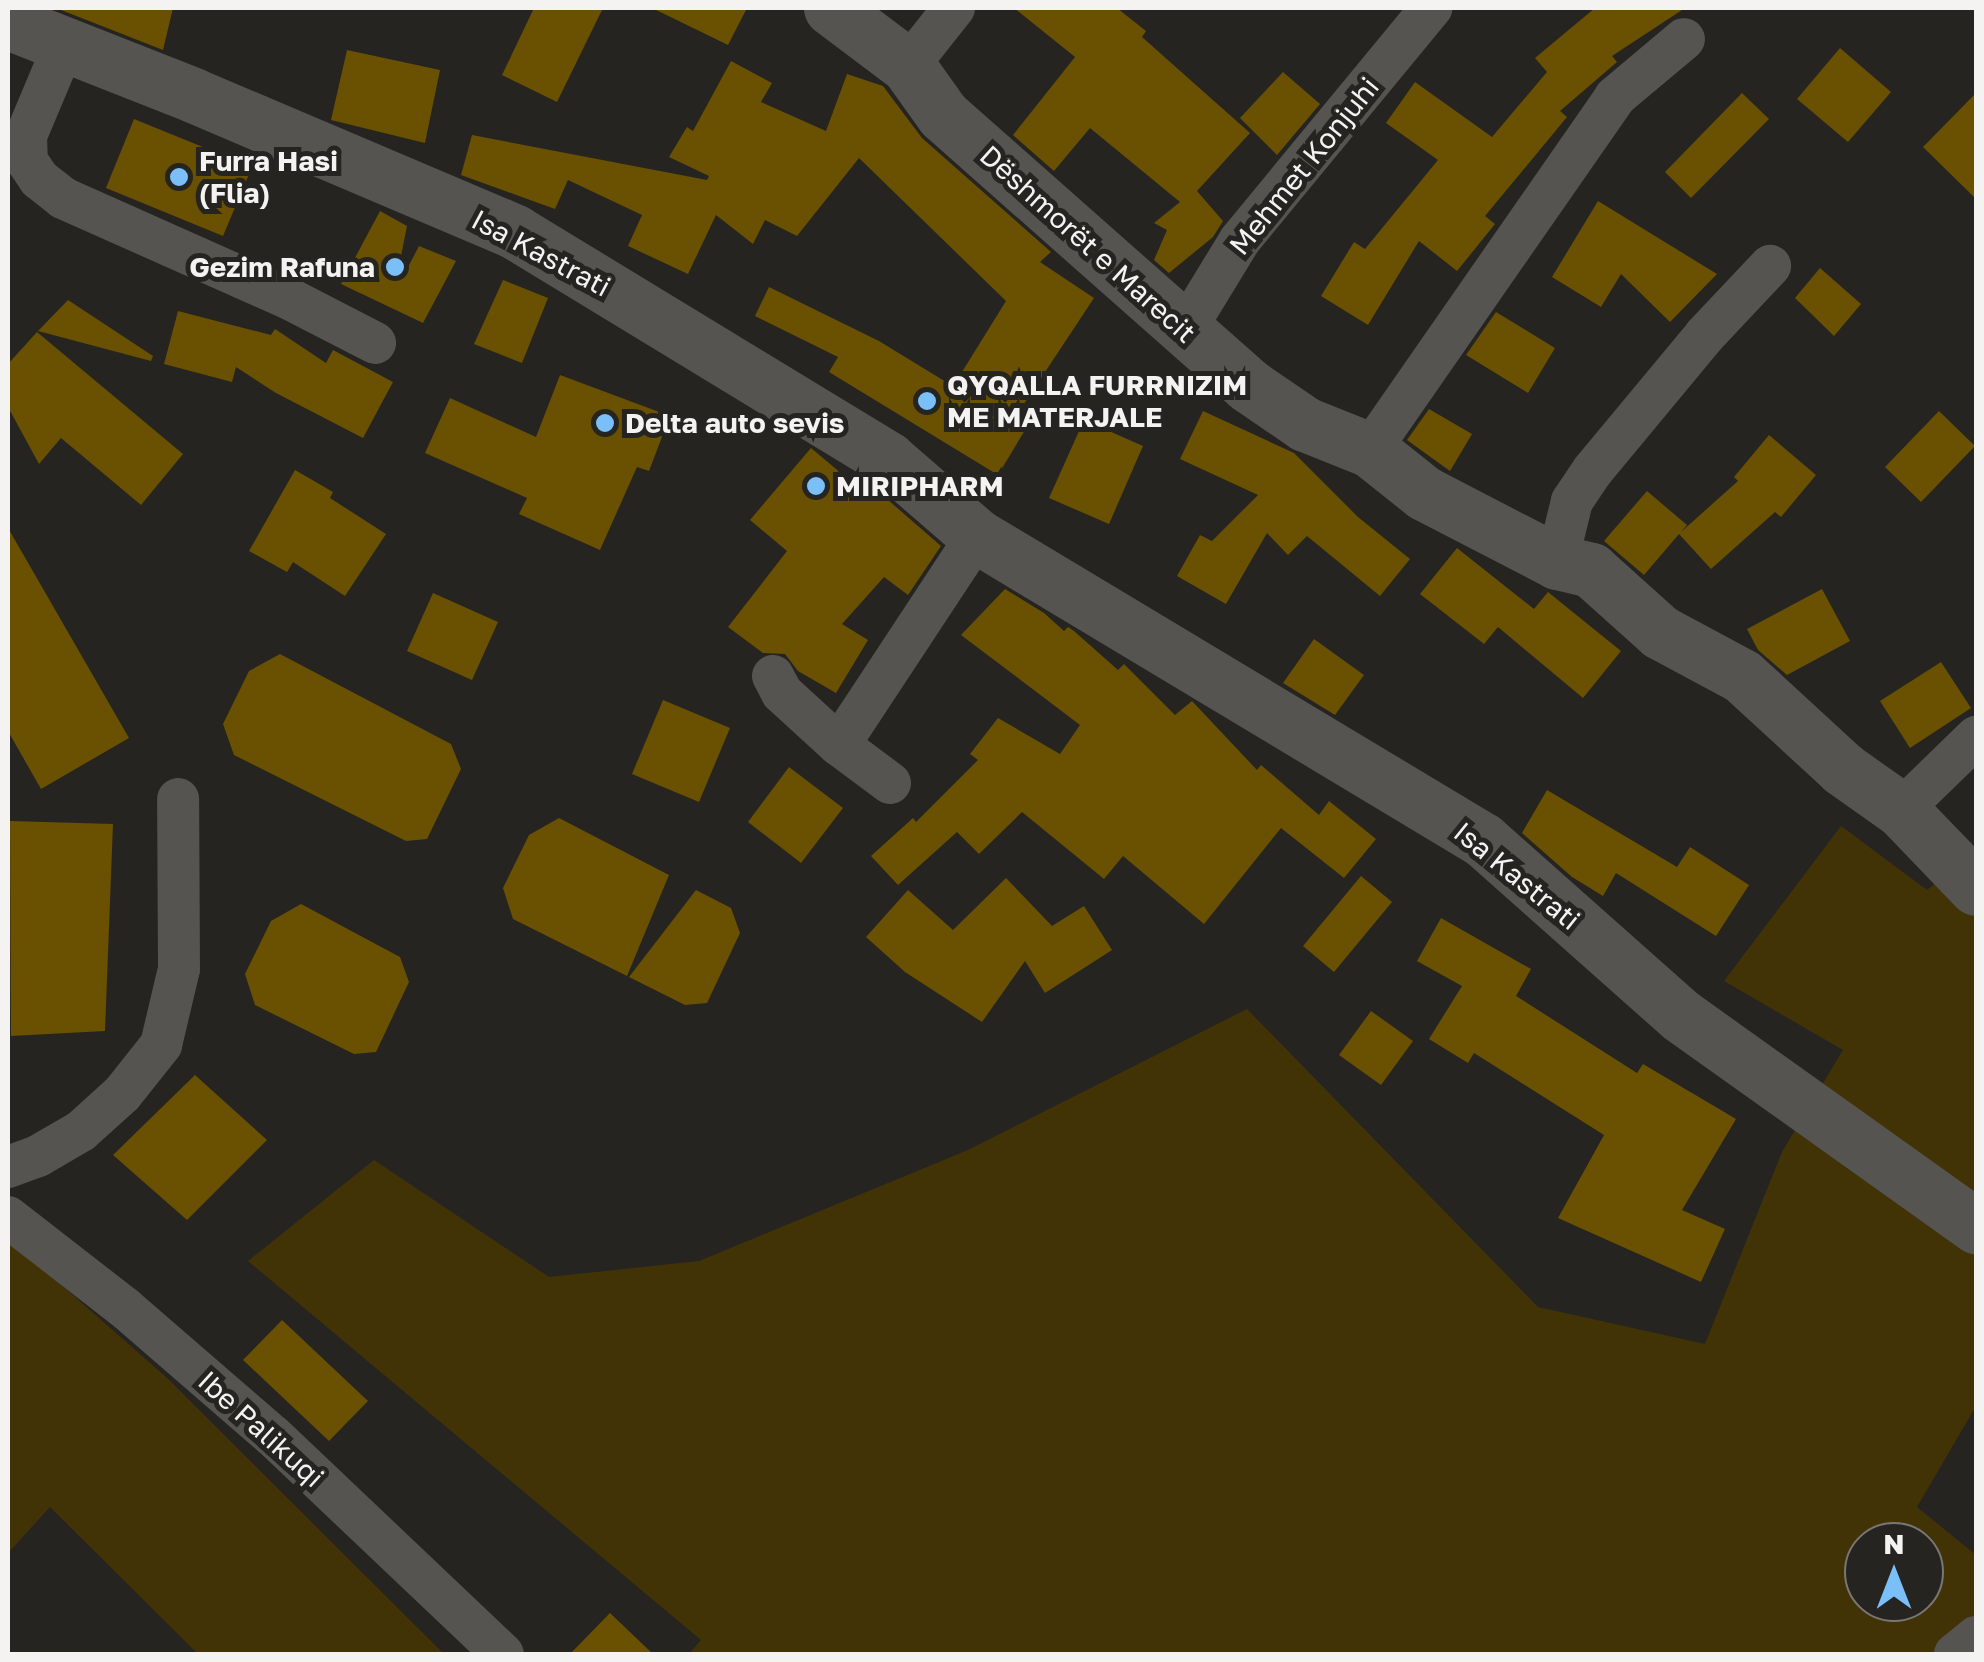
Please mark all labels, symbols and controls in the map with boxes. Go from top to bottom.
street label: Mehmet Konjuhi [1222,70,1386,262]
street label: Dëshmorët e Marecit [973,138,1203,350]
place label: Furra Hasi (Flia) [199,144,338,210]
marker: Furra Hasi (Flia) [168,166,190,188]
street label: Isa Kastrati [466,202,616,304]
place label: Gezim Rafuna [189,250,375,284]
marker: Gezim Rafuna [384,256,406,278]
place label: QYQALLA FURRNIZIM ME MATERJALE [947,368,1247,434]
marker: QYQALLA FURRNIZIM ME MATERJALE [916,390,938,412]
place label: Delta auto sevis [625,406,844,440]
marker: Delta auto sevis [594,412,616,434]
place label: MIRIPHARM [836,469,1004,503]
marker: MIRIPHARM [805,475,827,497]
street label: Isa Kastrati [1447,815,1587,937]
street label: Ibe Palikuqi [191,1364,331,1494]
north arrow [1844,1522,1944,1622]
text: N [1883,1527,1905,1560]

